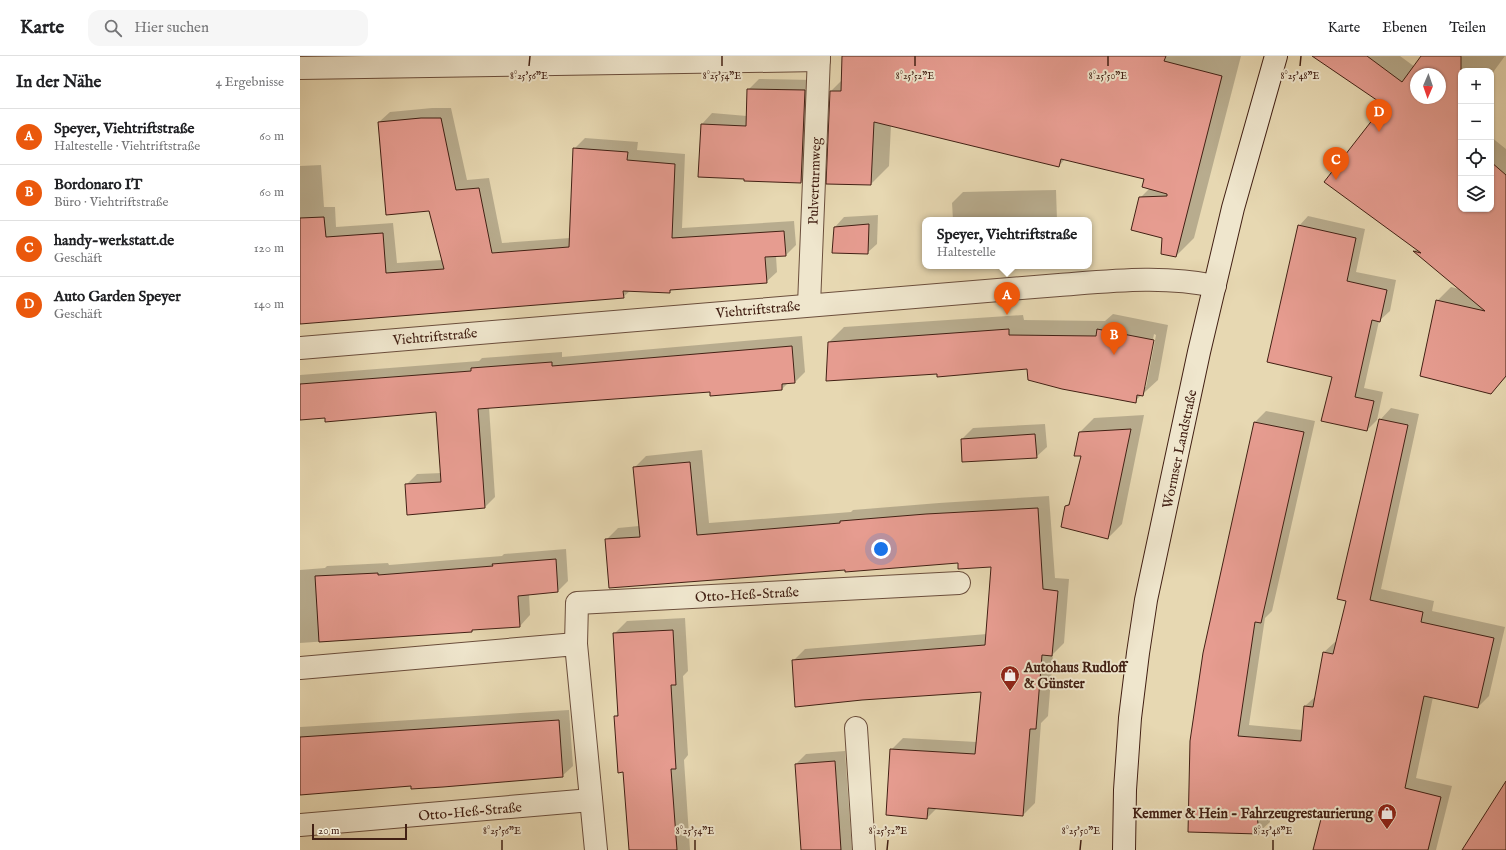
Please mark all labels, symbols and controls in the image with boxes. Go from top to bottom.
search box [88,10,368,46]
text: Karte [20,16,64,40]
icon: search [102,17,124,39]
text: Hier suchen [134,18,209,37]
text: Karte [1328,19,1360,37]
text: Ebenen [1382,19,1427,37]
text: Teilen [1449,19,1486,37]
north arrow [1410,68,1446,104]
map controls [1458,68,1494,212]
button: + [1458,68,1494,104]
text: 8°25'56"E [510,70,548,83]
text: 8°25'54"E [703,70,741,83]
text: 8°25'52"E [896,70,934,83]
text: 8°25'50"E [1089,70,1127,83]
text: 8°25'48"E [1281,70,1319,83]
text: In der Nähe [16,72,101,93]
text: 4 Ergebnisse [216,74,284,91]
pin: D [1366,99,1392,132]
button: − [1458,104,1494,140]
text: Speyer, Viehtriftstraße [54,119,194,138]
text: A [25,128,33,145]
text: 60 m [259,128,284,145]
street label: Pulverturmweg [804,136,826,225]
text: Haltestelle · Viehtriftstraße [54,138,200,155]
button: locate [1458,140,1494,176]
pin: C [1323,147,1349,180]
text: Bordonaro IT [54,175,142,194]
button: layers [1458,176,1494,212]
text: B [25,184,33,201]
text: 60 m [259,184,284,201]
text: Büro · Viehtriftstraße [54,194,168,211]
popup [922,217,1092,269]
text: Speyer, Viehtriftstraße [937,225,1077,244]
text: handy-werkstatt.de [54,231,174,250]
text: C [24,240,34,257]
text: 120 m [254,240,284,257]
text: Haltestelle [937,244,996,261]
text: Geschäft [54,250,102,267]
pin: A [994,282,1020,315]
text: Auto Garden Speyer [54,287,181,306]
text: D [24,296,34,313]
text: 140 m [254,296,284,313]
street label: Viehtriftstraße [714,297,802,323]
text: Geschäft [54,306,102,323]
pin: B [1101,322,1127,355]
street label: Viehtriftstraße [391,324,479,350]
street label: Wormser Landstraße [1159,388,1201,510]
your location [871,539,891,559]
street label: Otto-Heß-Straße [695,583,800,607]
place label: Autohaus Rudloff & Günster [1023,659,1128,693]
shop icon: Autohaus Rudloff & Günster [999,664,1021,692]
street label: Otto-Heß-Straße [417,798,523,825]
shop icon: Kemmer & Hein - Fahrzeugrestaurierung [1376,802,1398,830]
place label: Kemmer & Hein - Fahrzeugrestaurierung [1132,805,1374,823]
scale bar [312,822,407,841]
text: 20 m [318,824,339,838]
text: 8°25'56"E [483,825,521,838]
text: 8°25'54"E [676,825,714,838]
text: 8°25'52"E [869,825,907,838]
text: 8°25'50"E [1062,825,1100,838]
text: 8°25'48"E [1254,825,1292,838]

